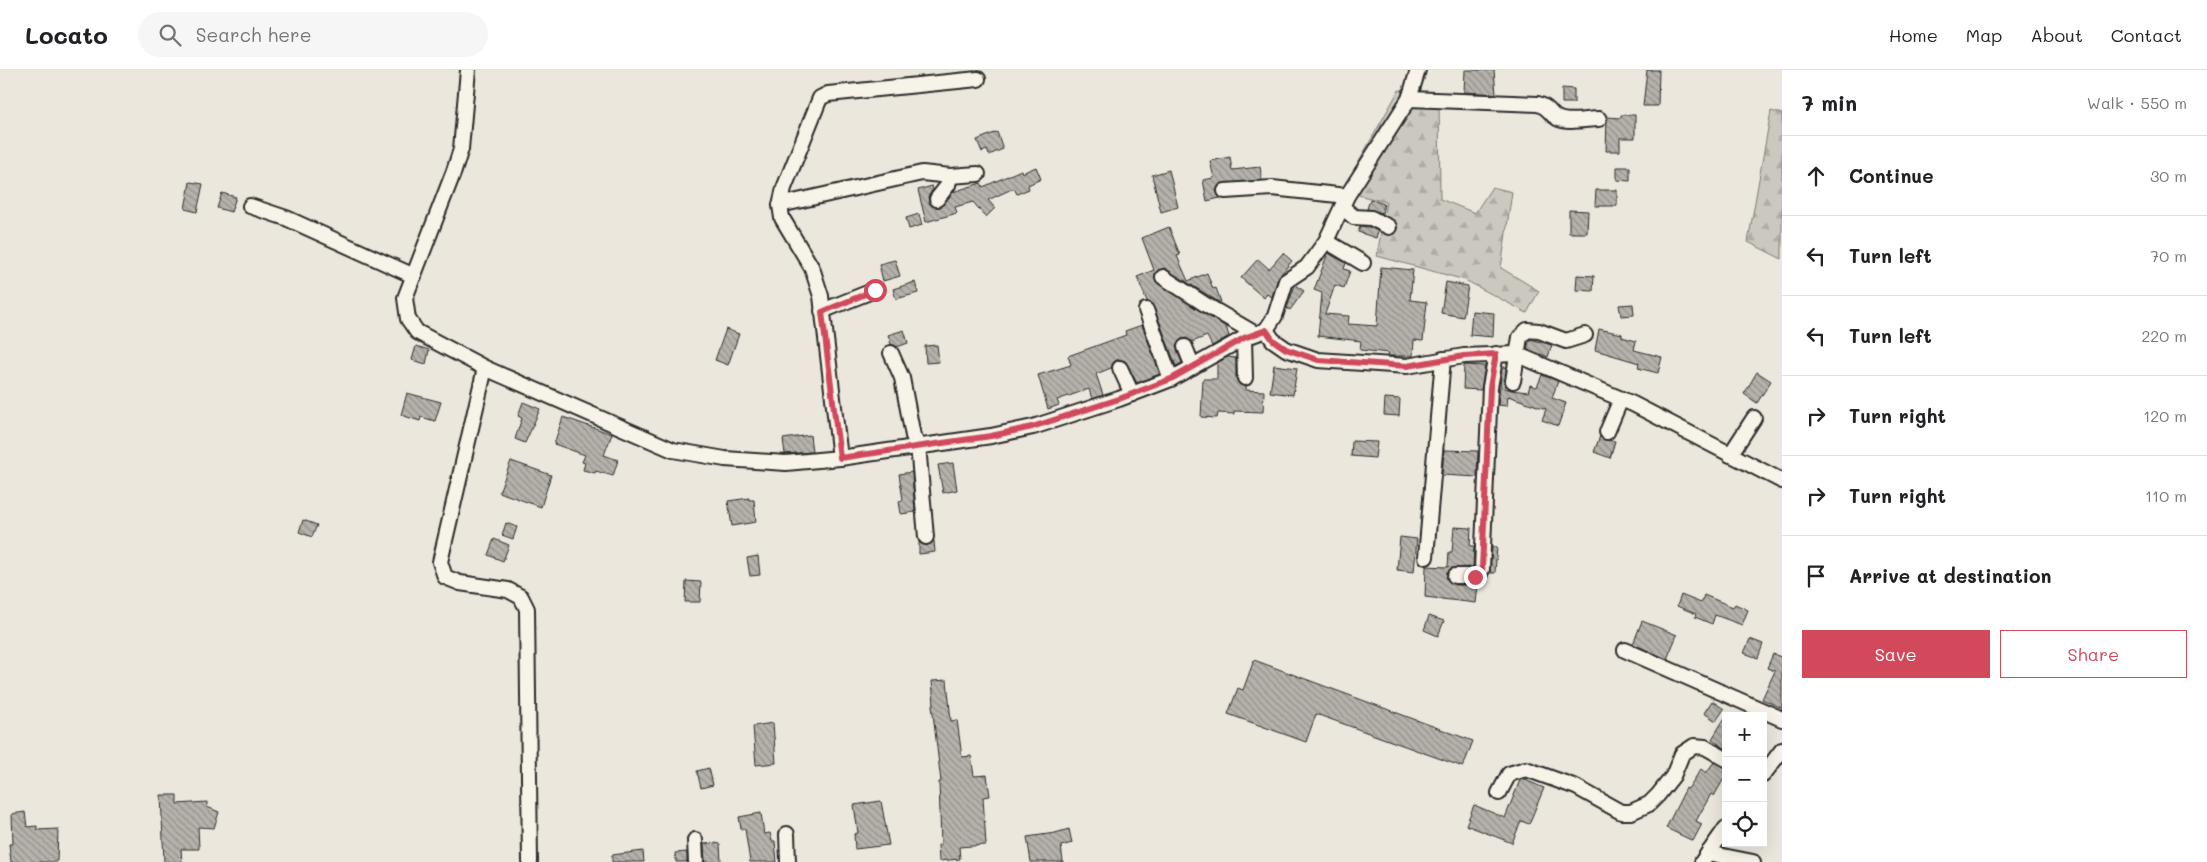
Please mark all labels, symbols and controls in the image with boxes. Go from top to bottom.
search box [138,12,488,57]
text: Locato [25,19,108,50]
icon: search [156,21,184,49]
text: Search here [196,22,311,47]
text: Home [1889,23,1938,47]
text: Map [1966,23,2002,47]
text: About [2030,23,2083,47]
text: Contact [2111,23,2182,47]
text: 7 min [1802,89,1857,116]
text: Walk · 550 m [2087,92,2187,113]
icon: ahead [1802,162,1830,190]
text: Continue [1849,163,1934,188]
text: 30 m [2150,165,2187,186]
icon: left [1802,242,1830,270]
text: Turn left [1849,243,1932,268]
text: 70 m [2150,245,2187,266]
route start [864,279,887,302]
icon: left [1802,322,1830,350]
text: Turn left [1849,323,1932,348]
text: 220 m [2141,325,2187,346]
icon: right [1802,402,1830,430]
text: Turn right [1849,403,1946,428]
text: 120 m [2143,405,2187,426]
icon: right [1802,482,1830,510]
text: Turn right [1849,483,1946,508]
text: 110 m [2145,485,2187,506]
icon: arrive [1802,562,1830,590]
text: Arrive at destination [1849,563,2052,588]
route end [1464,566,1487,589]
button: Save [1802,630,1990,678]
button: Share [2000,630,2187,678]
map controls [1722,712,1767,847]
button: + [1722,712,1767,757]
button: − [1722,757,1767,802]
button: locate [1722,802,1767,847]

